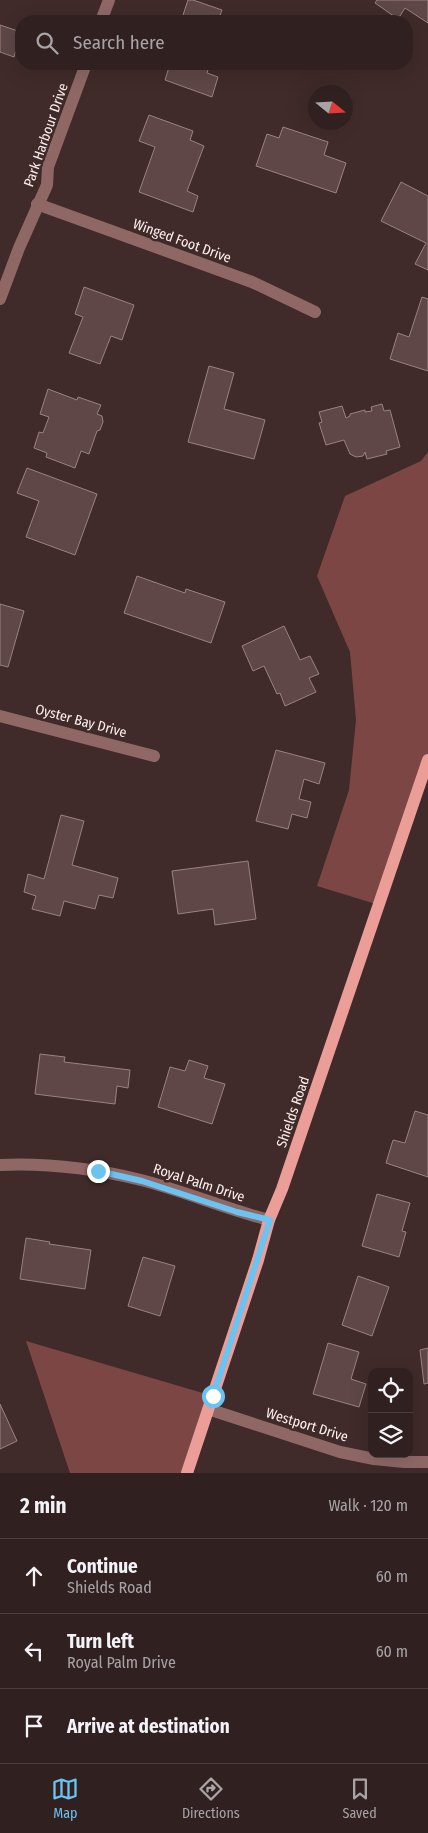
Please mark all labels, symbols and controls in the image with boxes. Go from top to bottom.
search box [15,15,413,70]
icon: search [33,29,61,57]
text: Search here [73,31,165,54]
street label: Park Harbour Drive [20,81,72,189]
north arrow [308,85,353,130]
street label: Winged Foot Drive [131,215,234,267]
street label: Oyster Bay Drive [33,701,129,741]
street label: Shields Road [273,1074,313,1150]
route end [87,1160,110,1183]
street label: Royal Palm Drive [151,1160,247,1206]
map controls [368,1368,413,1458]
button: locate [368,1368,413,1413]
route start [202,1385,225,1408]
street label: Westport Drive [264,1404,350,1446]
button: layers [368,1413,413,1458]
text: 2 min [20,1493,67,1519]
text: Walk · 120 m [329,1496,408,1515]
text: Continue [67,1555,138,1578]
icon: ahead [20,1562,48,1590]
text: 60 m [376,1567,408,1586]
text: Shields Road [67,1578,152,1597]
text: Turn left [67,1630,134,1653]
icon: left [20,1637,48,1665]
text: 60 m [376,1642,408,1661]
text: Royal Palm Drive [67,1653,176,1672]
icon: arrive [20,1712,48,1740]
text: Arrive at destination [67,1715,230,1738]
tab: Map [51,1775,79,1822]
tab: Directions [182,1775,240,1822]
tab: Saved [342,1775,377,1822]

